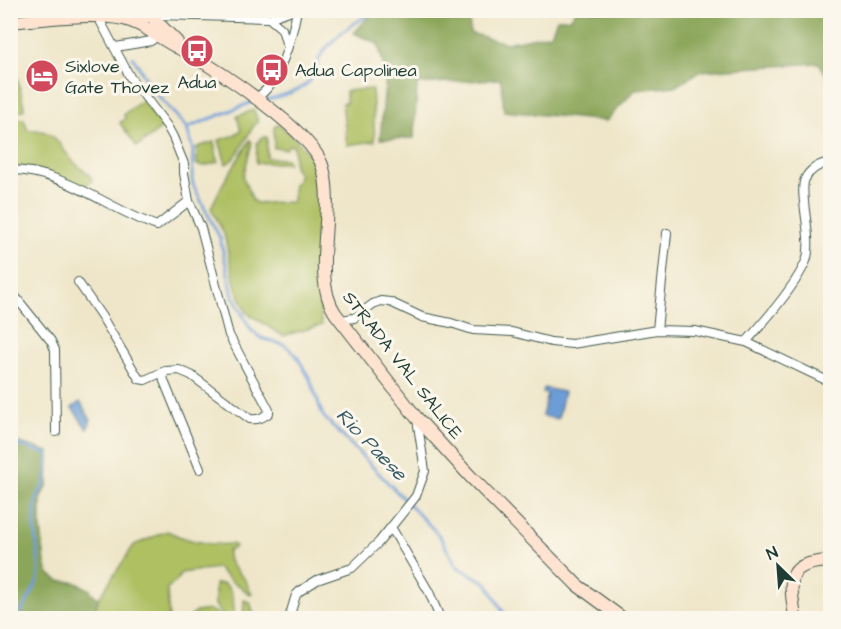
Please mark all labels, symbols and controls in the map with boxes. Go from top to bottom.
bus stop icon: Adua [179,33,215,69]
bus stop icon: Adua Capolinea [254,52,290,88]
place label: Sixlove Gate Thovez [65,54,169,100]
hotel icon: Sixlove Gate Thovez [24,58,60,94]
place label: Adua Capolinea [295,58,417,83]
place label: Adua [177,70,217,95]
street label: STRADA VAL SALICE [337,286,469,445]
water label: Rio Paese [330,402,414,488]
north arrow [748,536,808,596]
text: N [763,541,781,565]

